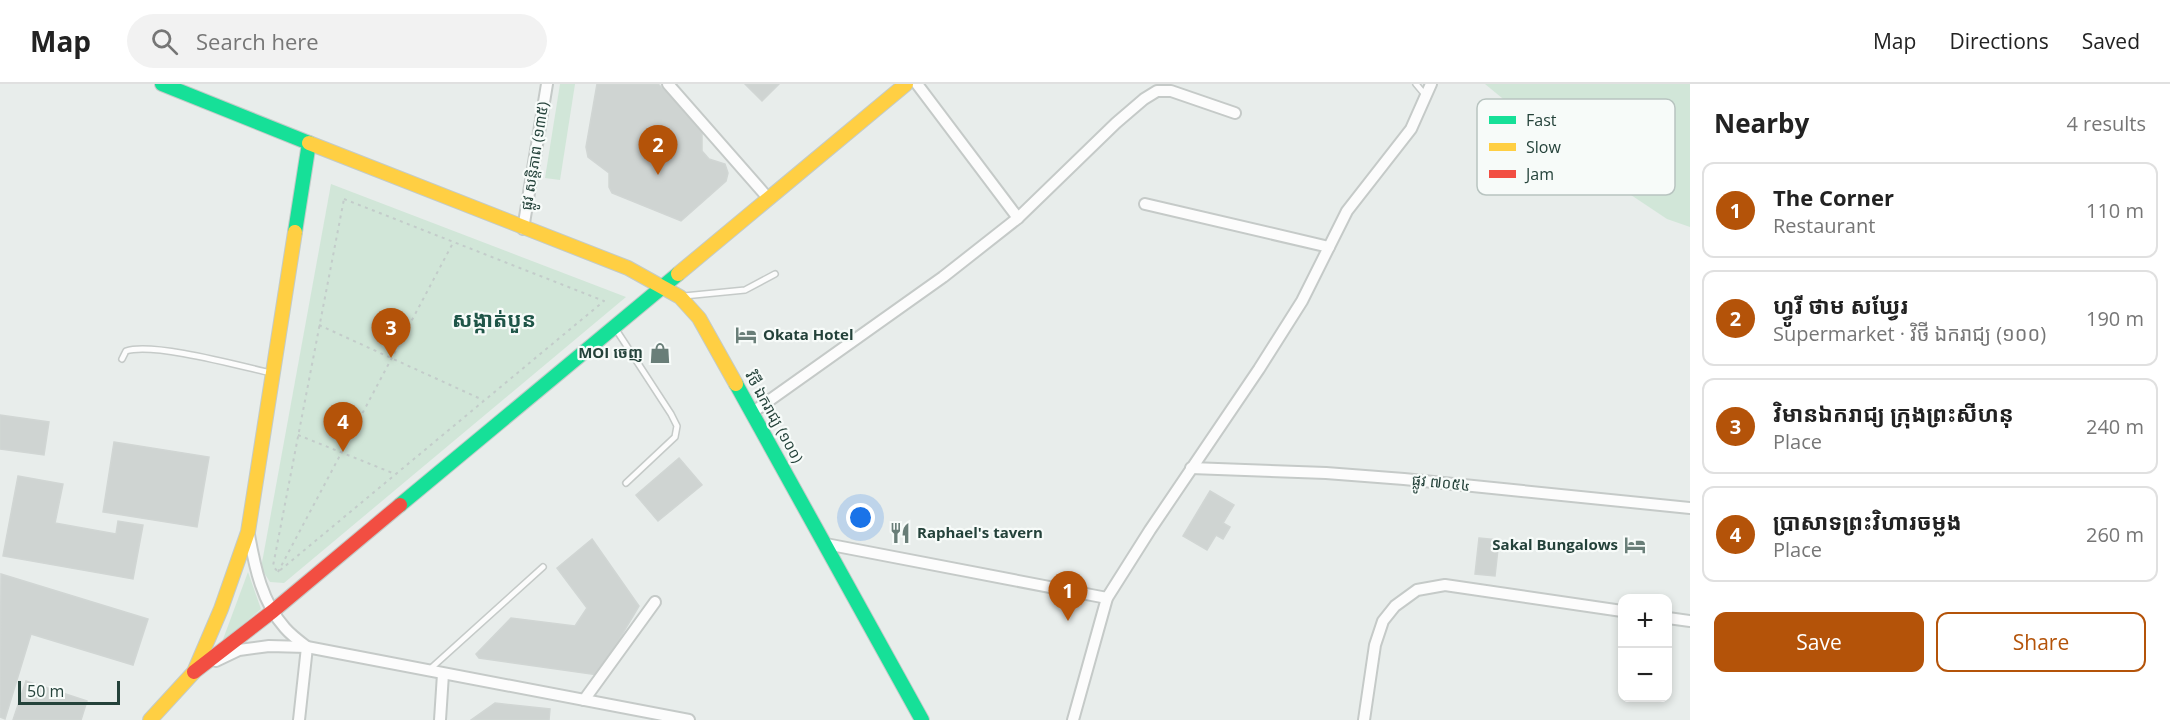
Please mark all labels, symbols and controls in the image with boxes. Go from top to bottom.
search box [127,14,547,68]
text: Map [30,22,91,60]
icon: search [148,25,181,58]
text: Search here [196,26,319,56]
text: Map [1873,27,1916,55]
text: Directions [1949,27,2049,55]
text: Saved [2082,27,2140,55]
legend [1477,99,1675,195]
street label: ផ្លូវ សន្តិភាព (១៣៥) [516,100,557,212]
text: Nearby [1714,105,1809,141]
text: Fast [1526,109,1557,131]
text: 4 results [2066,110,2146,137]
pin: 2 [638,126,678,175]
text: Slow [1526,136,1561,158]
text: Jam [1524,163,1554,185]
text: The Corner [1773,182,1894,212]
text: 1 [1730,197,1741,224]
text: 110 m [2086,197,2144,224]
text: Restaurant [1773,212,1875,239]
text: ហ្វូរី ថាម សឃ្វែរ [1773,290,1908,320]
district label: សង្កាត់បួន [452,305,536,334]
text: 2 [1730,305,1741,332]
text: 190 m [2086,305,2144,332]
pin: 3 [372,308,410,358]
text: Supermarket · វិថី ឯករាជ្យ (១០០) [1773,320,2046,347]
hotel icon: Okata Hotel [734,323,758,347]
place label: Okata Hotel [763,324,853,344]
shop icon: MOI ចេញ [648,341,672,365]
place label: MOI ចេញ [578,342,643,362]
street label: វិថី ឯករាជ្យ (១០០) [741,367,808,466]
text: វិមានឯករាជ្យ ក្រុងព្រះសីហនុ [1773,398,2014,428]
pin: 4 [324,402,362,452]
text: 3 [1730,413,1741,440]
text: 240 m [2086,413,2144,440]
text: Place [1773,428,1822,455]
street label: ផ្លូវ ៧០៥៤ [1410,469,1471,499]
your location [846,503,875,532]
text: ប្រាសាទព្រះវិហារចម្លង [1773,506,1962,536]
restaurant icon: Raphael's tavern [888,521,912,545]
text: 4 [1730,521,1741,548]
text: 260 m [2086,521,2144,548]
place label: Raphael's tavern [917,522,1043,542]
hotel icon: Sakal Bungalows [1623,533,1647,557]
place label: Sakal Bungalows [1492,534,1618,554]
text: Place [1773,536,1822,563]
pin: 1 [1048,572,1088,621]
map controls [1618,594,1672,702]
button: + [1618,594,1672,648]
button: Save [1714,612,1924,672]
button: Share [1936,612,2146,672]
button: − [1618,648,1672,702]
scale bar [18,678,120,706]
text: 50 m [27,680,64,702]

